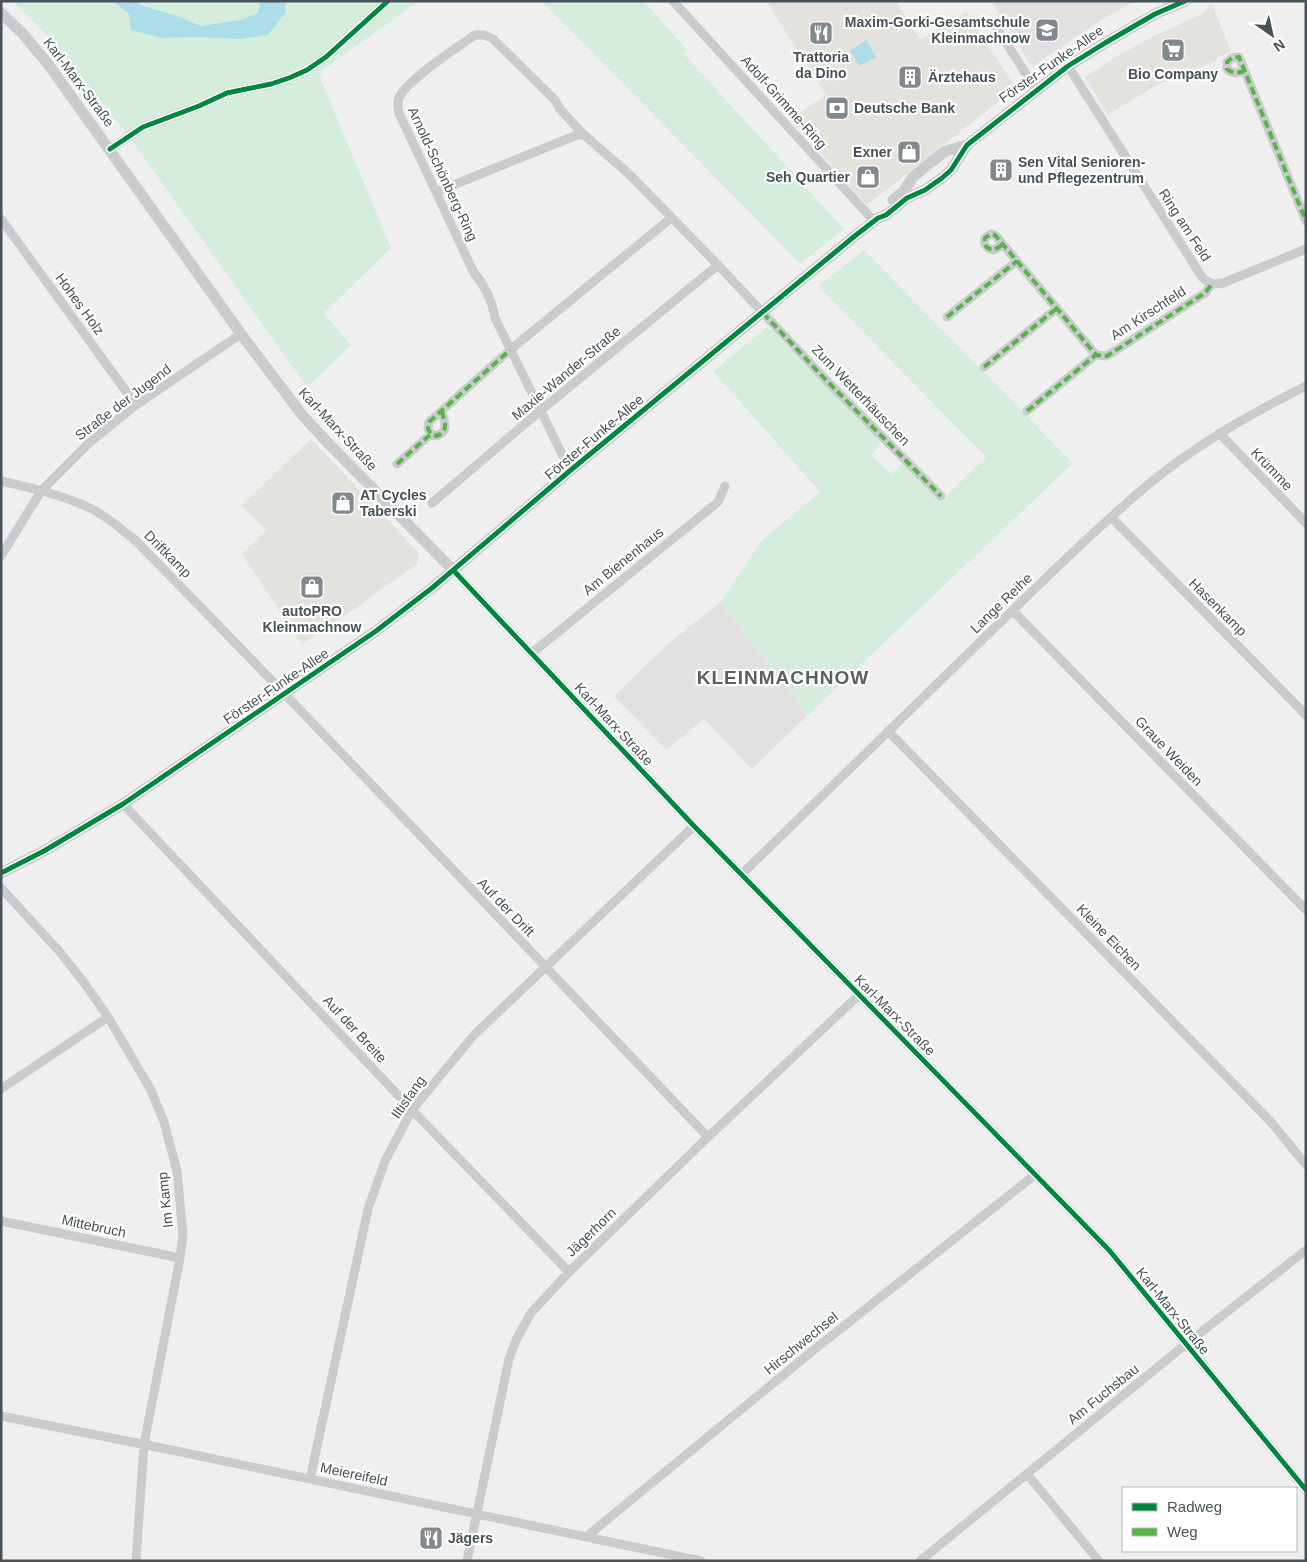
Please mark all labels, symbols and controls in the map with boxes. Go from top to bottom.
north arrow [1247,10,1297,60]
place label: Maxim-Gorki-Gesamtschule Kleinmachnow [845,14,1030,46]
school or university icon: Maxim-Gorki-Gesamtschule Kleinmachnow [1034,17,1060,43]
restaurant icon: Trattoria da Dino [808,20,834,46]
street label: Förster-Funke-Allee [996,22,1106,106]
street label: Karl-Marx-Straße [40,34,118,130]
text: N [1271,36,1288,55]
supermarket icon: Bio Company [1160,37,1186,63]
place label: Trattoria da Dino [793,49,849,81]
street label: Adolf-Grimme-Ring [738,52,830,152]
building icon: Ärztehaus [897,64,923,90]
place label: Bio Company [1128,66,1218,82]
place label: Ärztehaus [928,69,996,85]
bank icon: Deutsche Bank [824,95,850,121]
place label: Deutsche Bank [854,100,955,116]
street label: Arnold-Schönberg-Ring [405,104,481,244]
shop icon: Exner [896,139,922,165]
place label: Exner [853,144,893,160]
place label: Sen Vital Senioren- und Pflegezentrum [1018,154,1146,186]
building icon: Sen Vital Senioren- und Pflegezentrum [988,157,1014,183]
shop icon: Seh Quartier [855,164,881,190]
place label: Seh Quartier [766,169,851,185]
street label: Ring am Feld [1156,186,1214,264]
street label: Hohes Holz [52,270,108,338]
street label: Am Kirschfeld [1107,283,1189,343]
street label: Maxie-Wander-Straße [508,323,624,423]
street label: Zum Wetterhäuschen [809,341,913,449]
street label: Straße der Jugend [72,361,174,443]
street label: Karl-Marx-Straße [296,384,381,474]
street label: Förster-Funke-Allee [541,391,647,483]
street label: Krümme [1248,444,1296,494]
place label: AT Cycles Taberski [360,487,427,519]
shop icon: AT Cycles Taberski [330,490,356,516]
street label: Am Bienenhaus [580,524,666,598]
street label: Driftkamp [141,527,195,581]
street label: Lange Reihe [967,570,1035,636]
shop icon: autoPRO Kleinmachnow [299,574,325,600]
street label: Hasenkamp [1186,575,1250,639]
place label: autoPRO Kleinmachnow [263,603,362,635]
street label: Förster-Funke-Allee [220,645,332,727]
district label: KLEINMACHNOW [697,667,869,688]
street label: Karl-Marx-Straße [572,679,657,769]
street label: Graue Weiden [1132,713,1206,789]
street label: Auf der Drift [474,875,538,939]
street label: Kleine Eichen [1074,901,1144,973]
street label: Karl-Marx-Straße [851,971,939,1059]
street label: Auf der Breite [320,992,390,1066]
street label: Iltisfang [388,1073,428,1121]
street label: Im Kamp [154,1171,176,1229]
street label: Jägerhorn [563,1204,619,1260]
street label: Mittebruch [60,1211,128,1241]
street label: Karl-Marx-Straße [1133,1264,1213,1358]
street label: Hirschwechsel [761,1308,841,1378]
street label: Am Fuchsbau [1064,1361,1142,1427]
street label: Meiereifeld [319,1459,389,1489]
legend [1122,1487,1297,1552]
text: Radweg [1167,1498,1222,1515]
text: Weg [1167,1523,1198,1540]
restaurant icon: Jägers [418,1525,444,1551]
place label: Jägers [448,1530,493,1546]

